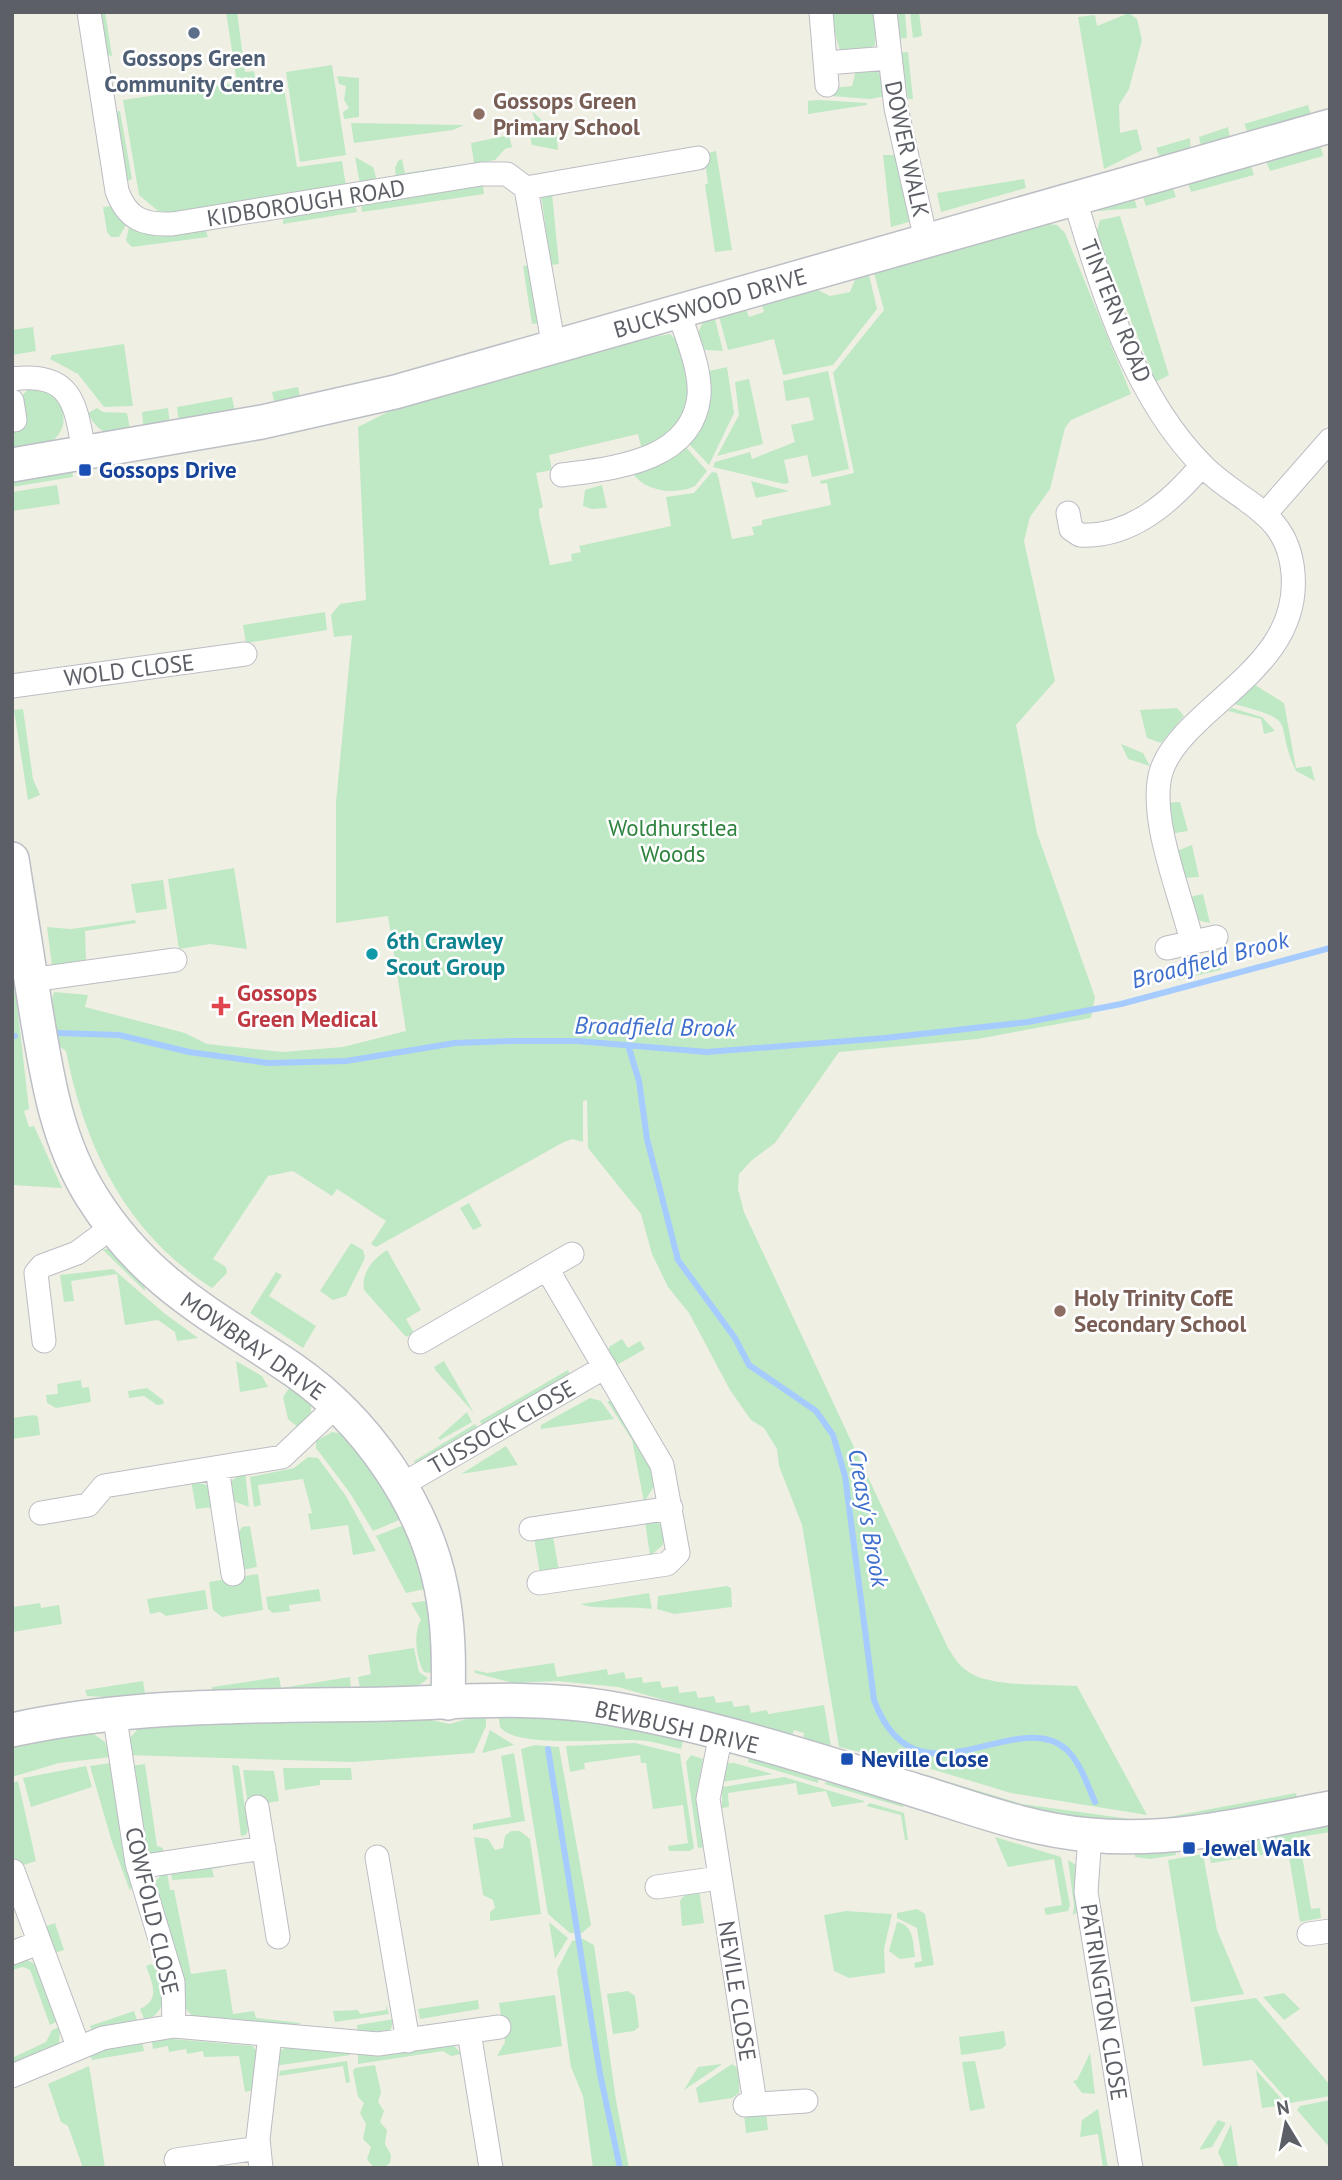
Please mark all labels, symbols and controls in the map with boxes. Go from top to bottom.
marker: Gossops Green Community Centre [186,25,202,41]
place label: Gossops Green Community Centre [104,43,284,98]
street label: DOWER WALK [879,78,936,220]
place label: Gossops Green Primary School [493,86,640,141]
marker: Gossops Green Primary School [471,106,487,122]
street label: KIDBOROUGH ROAD [205,173,407,232]
street label: TINTERN ROAD [1075,235,1158,387]
street label: BUCKSWOOD DRIVE [610,261,810,344]
place label: Gossops Drive [99,455,237,484]
marker: Gossops Drive [77,462,93,478]
street label: WOLD CLOSE [62,647,196,692]
park label: Woldhurstlea Woods [608,813,738,868]
water label: Broadfield Brook [1128,923,1293,995]
place label: 6th Crawley Scout Group [386,926,505,981]
marker: 6th Crawley Scout Group [364,946,380,962]
place label: Gossops Green Medical [237,978,378,1033]
marker: Gossops Green Medical [211,996,231,1016]
water label: Broadfield Brook [574,1010,737,1043]
place label: Holy Trinity CofE Secondary School [1074,1283,1246,1338]
street label: MOWBRAY DRIVE [175,1285,331,1406]
marker: Holy Trinity CofE Secondary School [1052,1303,1068,1319]
street label: TUSSOCK CLOSE [423,1373,580,1480]
water label: Creasy's Brook [841,1446,896,1591]
street label: BEWBUSH DRIVE [592,1694,762,1760]
place label: Neville Close [861,1744,989,1773]
marker: Neville Close [839,1751,855,1767]
street label: COWFOLD CLOSE [119,1824,186,1998]
place label: Jewel Walk [1202,1833,1311,1862]
marker: Jewel Walk [1181,1840,1197,1856]
street label: PATRINGTON CLOSE [1075,1901,1134,2102]
street label: NEVILE CLOSE [712,1919,763,2063]
north arrow [1251,2089,1321,2159]
text: N [1275,2094,1291,2120]

